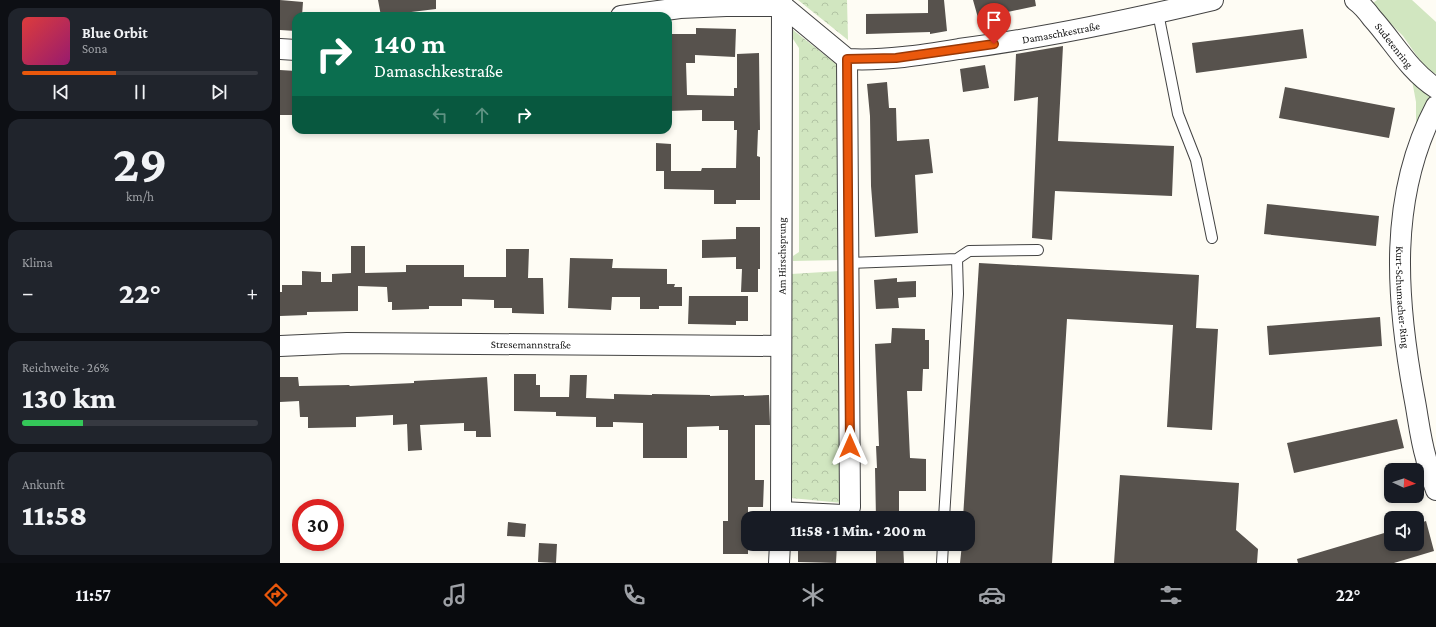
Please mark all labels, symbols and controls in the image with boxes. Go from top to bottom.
pin [977,3,1011,44]
icon: arrive [983,9,1005,31]
street label: Damaschkestraße [1021,19,1101,46]
street label: Sudetenring [1373,20,1416,71]
text: Blue Orbit [82,25,148,41]
icon: right [308,28,360,80]
text: 140 m [374,28,446,59]
text: Sona [82,41,108,56]
text: Damaschkestraße [374,61,503,81]
icon: previous [50,81,72,103]
icon: pause [129,81,151,103]
icon: next [208,81,230,103]
icon: left [429,104,451,126]
icon: ahead [471,104,493,126]
icon: right [513,104,535,126]
text: 29 [113,134,167,192]
text: km/h [126,189,154,204]
street label: Am Hirschsprung [775,217,789,295]
street label: Kurt-Schumacher-Ring [1394,246,1412,350]
text: Klima [22,255,53,270]
text: 22° [119,276,161,309]
text: − [22,280,34,305]
text: + [246,280,258,305]
street label: Stresemannstraße [491,338,571,351]
text: Reichweite · 26% [22,360,109,375]
text: 130 km [22,381,116,414]
position arrow [829,425,871,467]
north arrow [1384,463,1424,503]
map controls [1384,463,1424,551]
text: Ankunft [22,477,65,492]
text: 11:58 [22,498,87,531]
speed limit sign: 30 [292,499,344,551]
button: sound [1384,511,1424,551]
text: 11:58 · 1 Min. · 200 m [790,523,926,539]
icon: directions [262,581,290,609]
icon: music [441,581,469,609]
icon: phone [620,581,648,609]
icon: climate [799,581,827,609]
icon: car [978,581,1006,609]
icon: filters [1157,581,1185,609]
text: 11:57 [75,585,111,605]
text: 22° [1336,585,1360,605]

